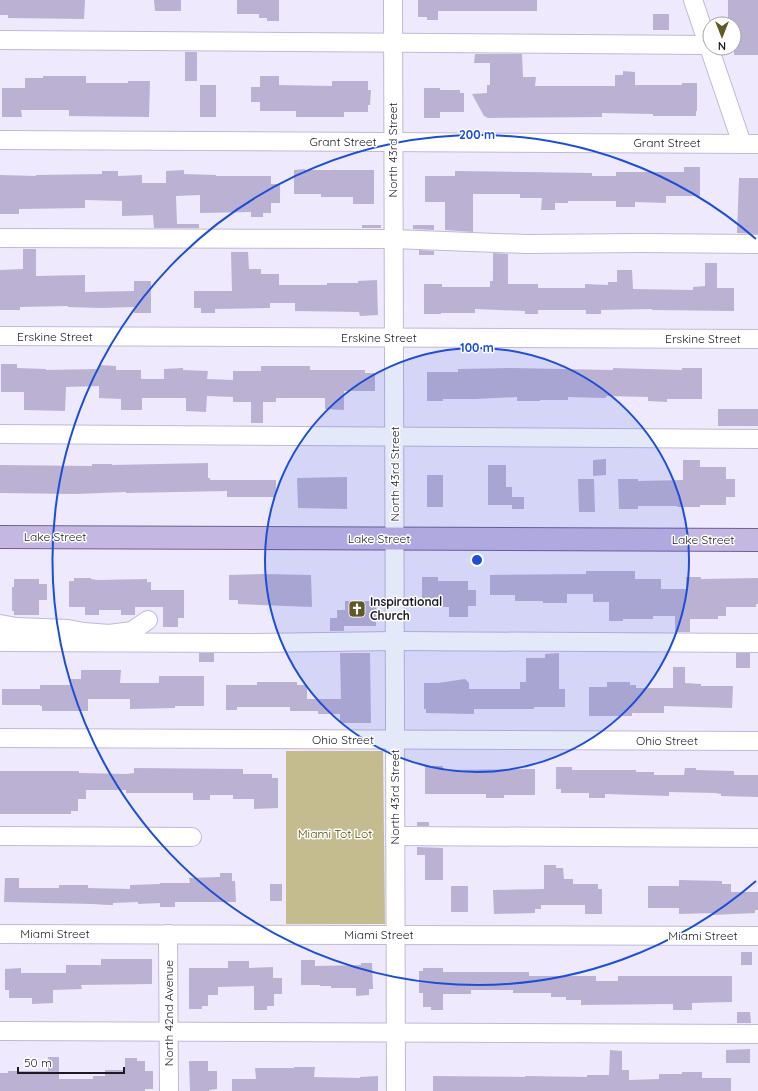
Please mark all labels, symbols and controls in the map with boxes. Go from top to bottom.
north arrow [702,16,742,56]
text: N [718,39,726,53]
street label: North 43rd Street [385,102,400,198]
text: 200 m [459,127,495,142]
street label: Grant Street [309,134,377,149]
street label: Grant Street [633,135,701,150]
street label: Erskine Street [17,329,93,344]
street label: Erskine Street [341,330,417,345]
street label: Erskine Street [665,331,741,346]
text: 100 m [460,340,494,355]
street label: North 43rd Street [387,426,402,522]
street label: Lake Street [24,529,86,544]
street label: Lake Street [348,531,410,546]
street label: Lake Street [672,532,734,547]
centre of rings [470,553,484,567]
place label: Inspirational Church [370,594,442,623]
church icon: Inspirational Church [347,599,367,619]
street label: Ohio Street [312,732,374,747]
street label: Ohio Street [636,733,698,748]
street label: North 43rd Street [387,749,402,845]
park label: Miami Tot Lot [298,826,372,841]
street label: Miami Street [20,926,90,941]
street label: Miami Street [344,927,414,942]
street label: Miami Street [668,928,738,943]
street label: North 42nd Avenue [161,960,176,1066]
scale bar [18,1049,124,1075]
text: 50 m [24,1055,52,1070]

